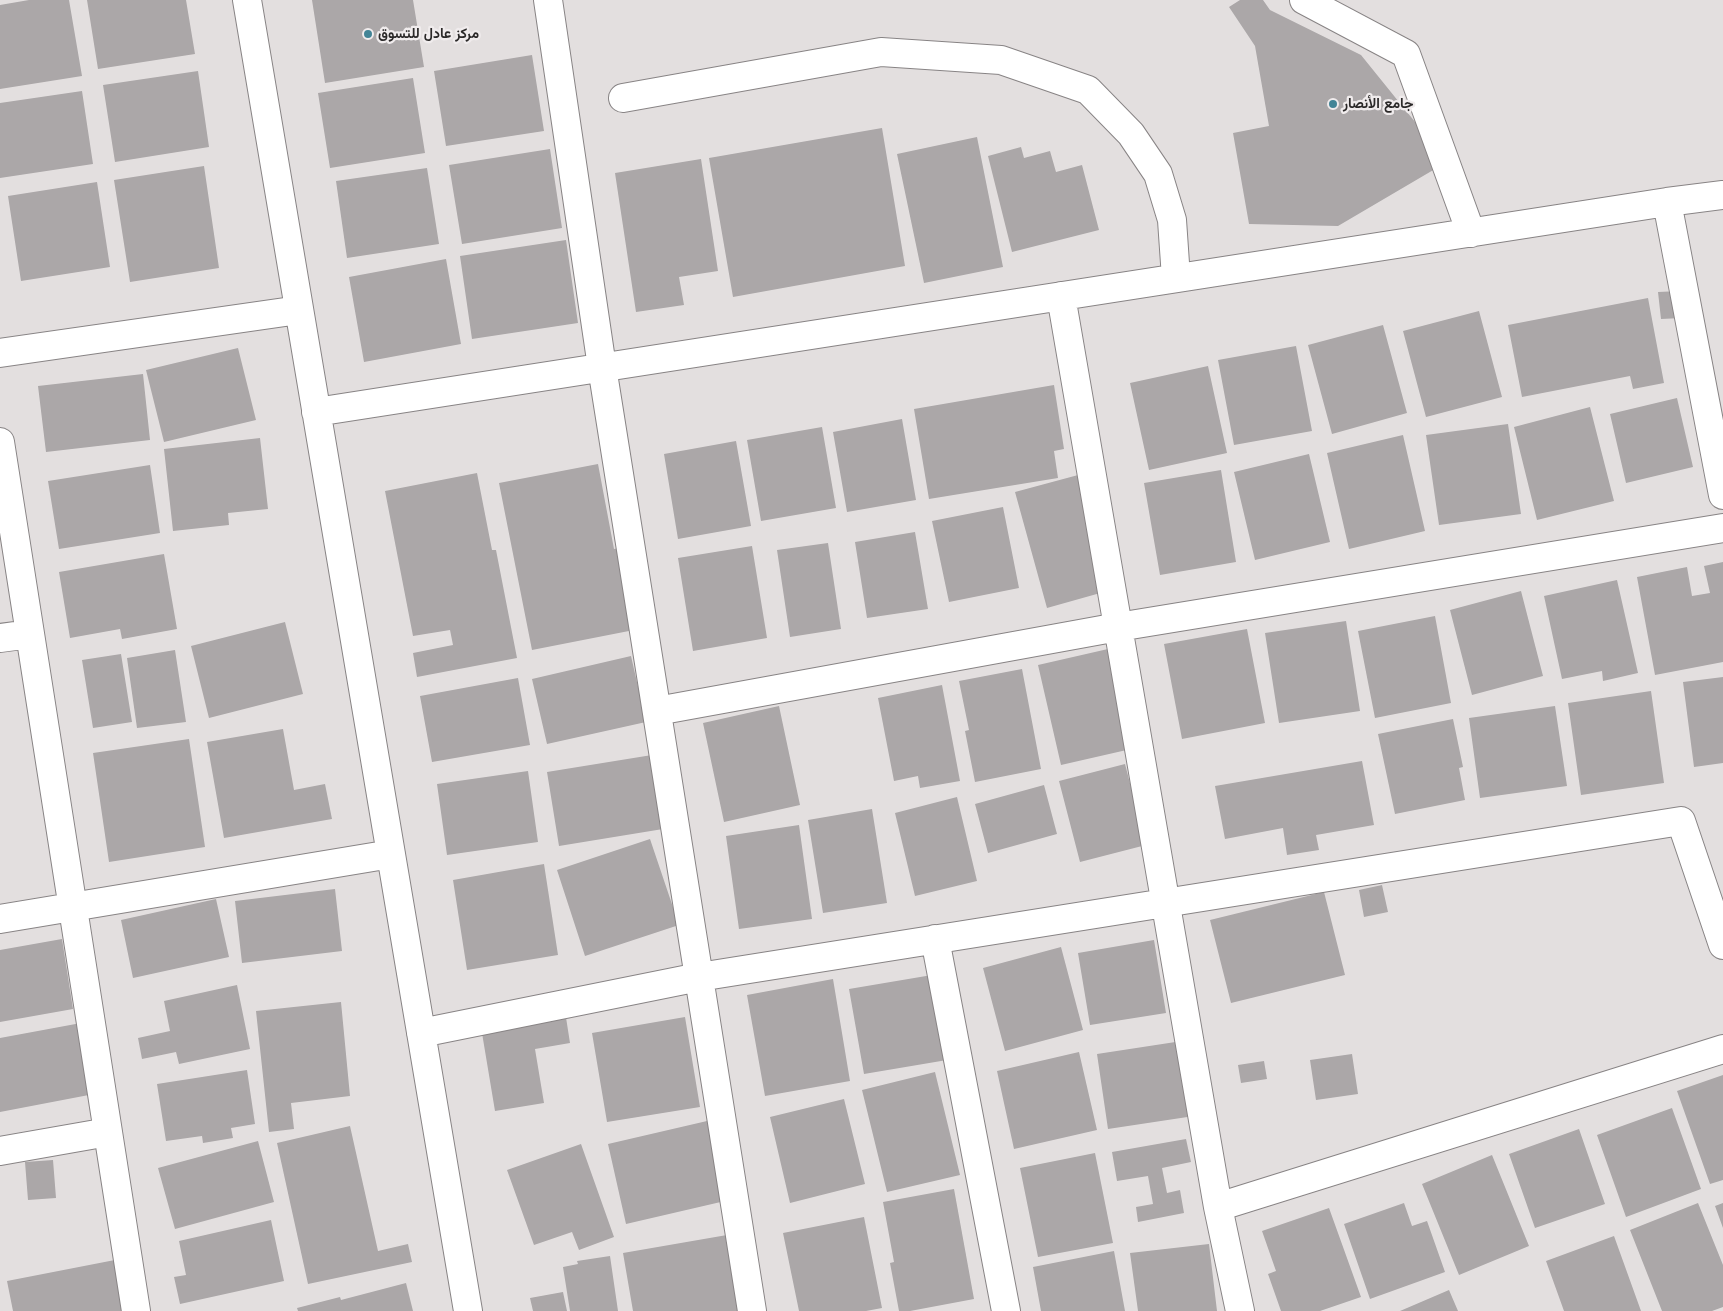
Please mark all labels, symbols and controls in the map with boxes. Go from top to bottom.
place label: مركز عادل للتسوق [378,26,479,42]
marker: مركز عادل للتسوق [362,28,374,40]
place label: جامع الأنصار [1343,96,1413,112]
marker: جامع الأنصار [1327,98,1339,110]

